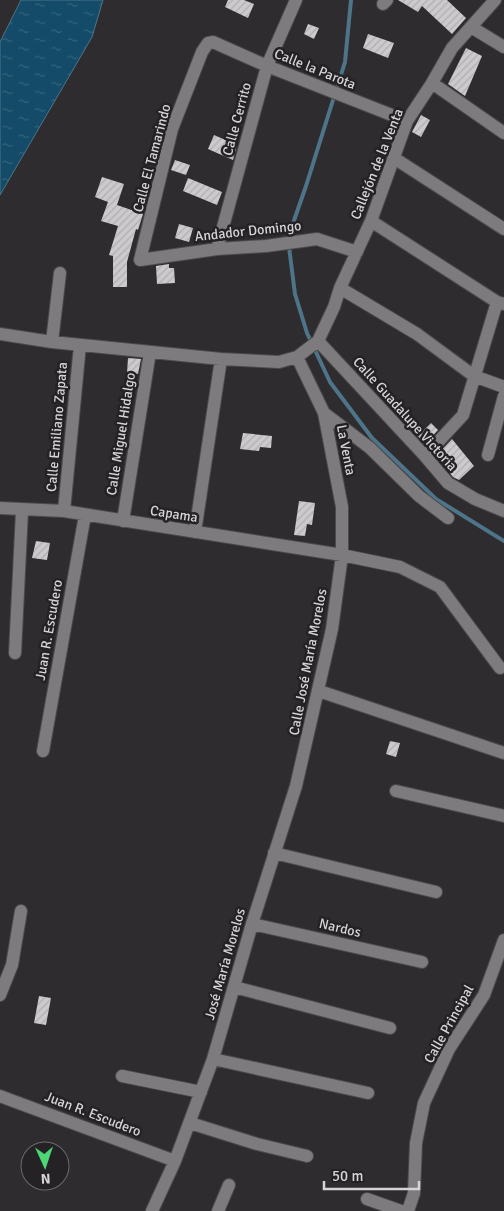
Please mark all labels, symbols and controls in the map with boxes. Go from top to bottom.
street label: Calle la Parota [272,45,358,93]
street label: Calle Cerrito [219,81,255,157]
street label: Calle El Tamarindo [129,102,175,214]
street label: Callejón de la Venta [347,106,407,222]
street label: Andador Domingo [194,217,302,245]
street label: Calle Guadalupe Victoria [349,353,461,475]
street label: Calle Emiliano Zapata [43,361,71,493]
street label: Calle Miguel Hidalgo [103,371,139,497]
street label: La Venta [333,423,359,477]
street label: Capama [149,502,199,526]
street label: Juan R. Escudero [32,578,66,682]
street label: Calle José María Morelos [285,587,331,737]
street label: José María Morelos [201,906,249,1022]
street label: Nardos [317,915,363,941]
street label: Calle Principal [420,982,478,1066]
street label: Juan R. Escudero [42,1088,144,1140]
north arrow [20,1141,70,1191]
scale bar [324,1158,419,1190]
text: 50 m [332,1167,363,1185]
text: N [40,1170,51,1187]

